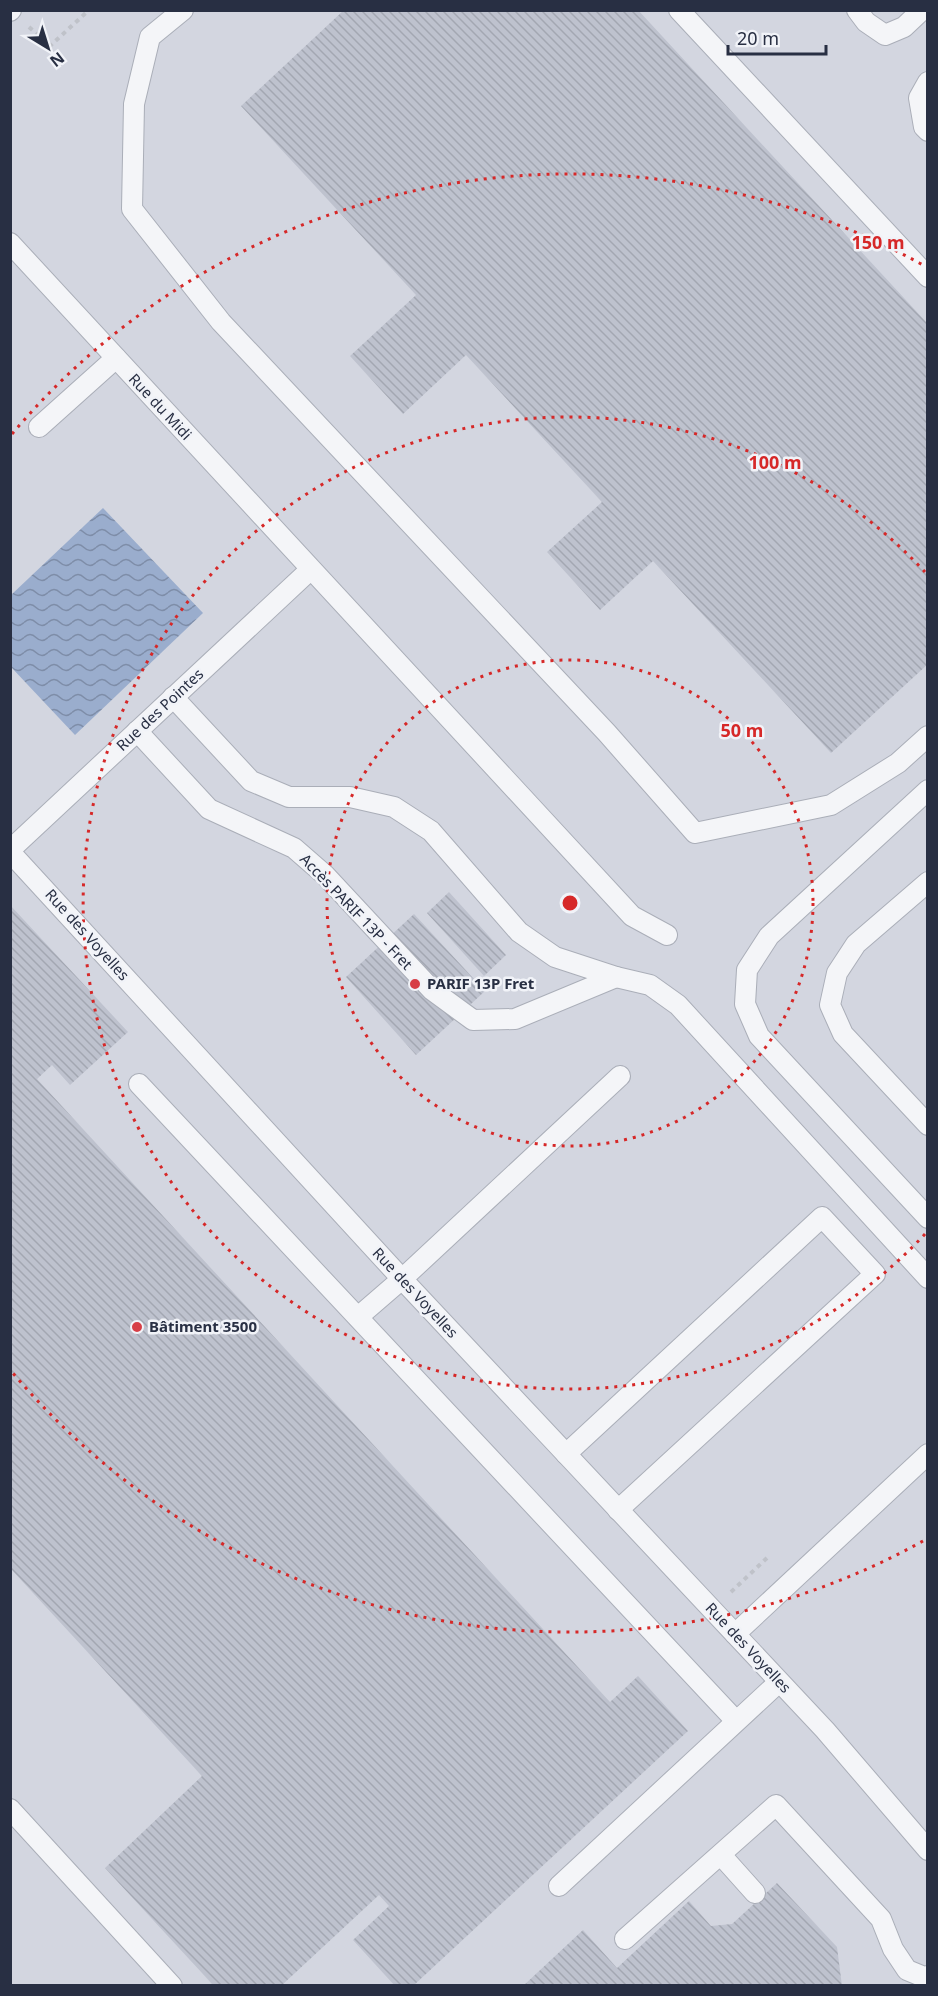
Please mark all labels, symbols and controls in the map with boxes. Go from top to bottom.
north arrow [18,18,78,78]
scale bar [728,18,826,56]
text: 20 m [737,26,779,50]
text: N [45,47,69,72]
text: 150 m [851,230,905,254]
street label: Rue du Midi [125,369,197,444]
text: 100 m [748,450,802,474]
street label: Rue des Pointes [112,664,207,755]
text: 50 m [721,718,763,742]
street label: Accès PARIF 13P - Fret [296,849,418,974]
street label: Rue des Voyelles [41,884,134,984]
centre of rings [560,893,580,913]
place label: PARIF 13P Fret [427,973,535,993]
marker: PARIF 13P Fret [408,977,422,991]
street label: Rue des Voyelles [369,1243,463,1342]
place label: Bâtiment 3500 [149,1316,257,1336]
marker: Bâtiment 3500 [130,1320,144,1334]
street label: Rue des Voyelles [702,1598,796,1697]

